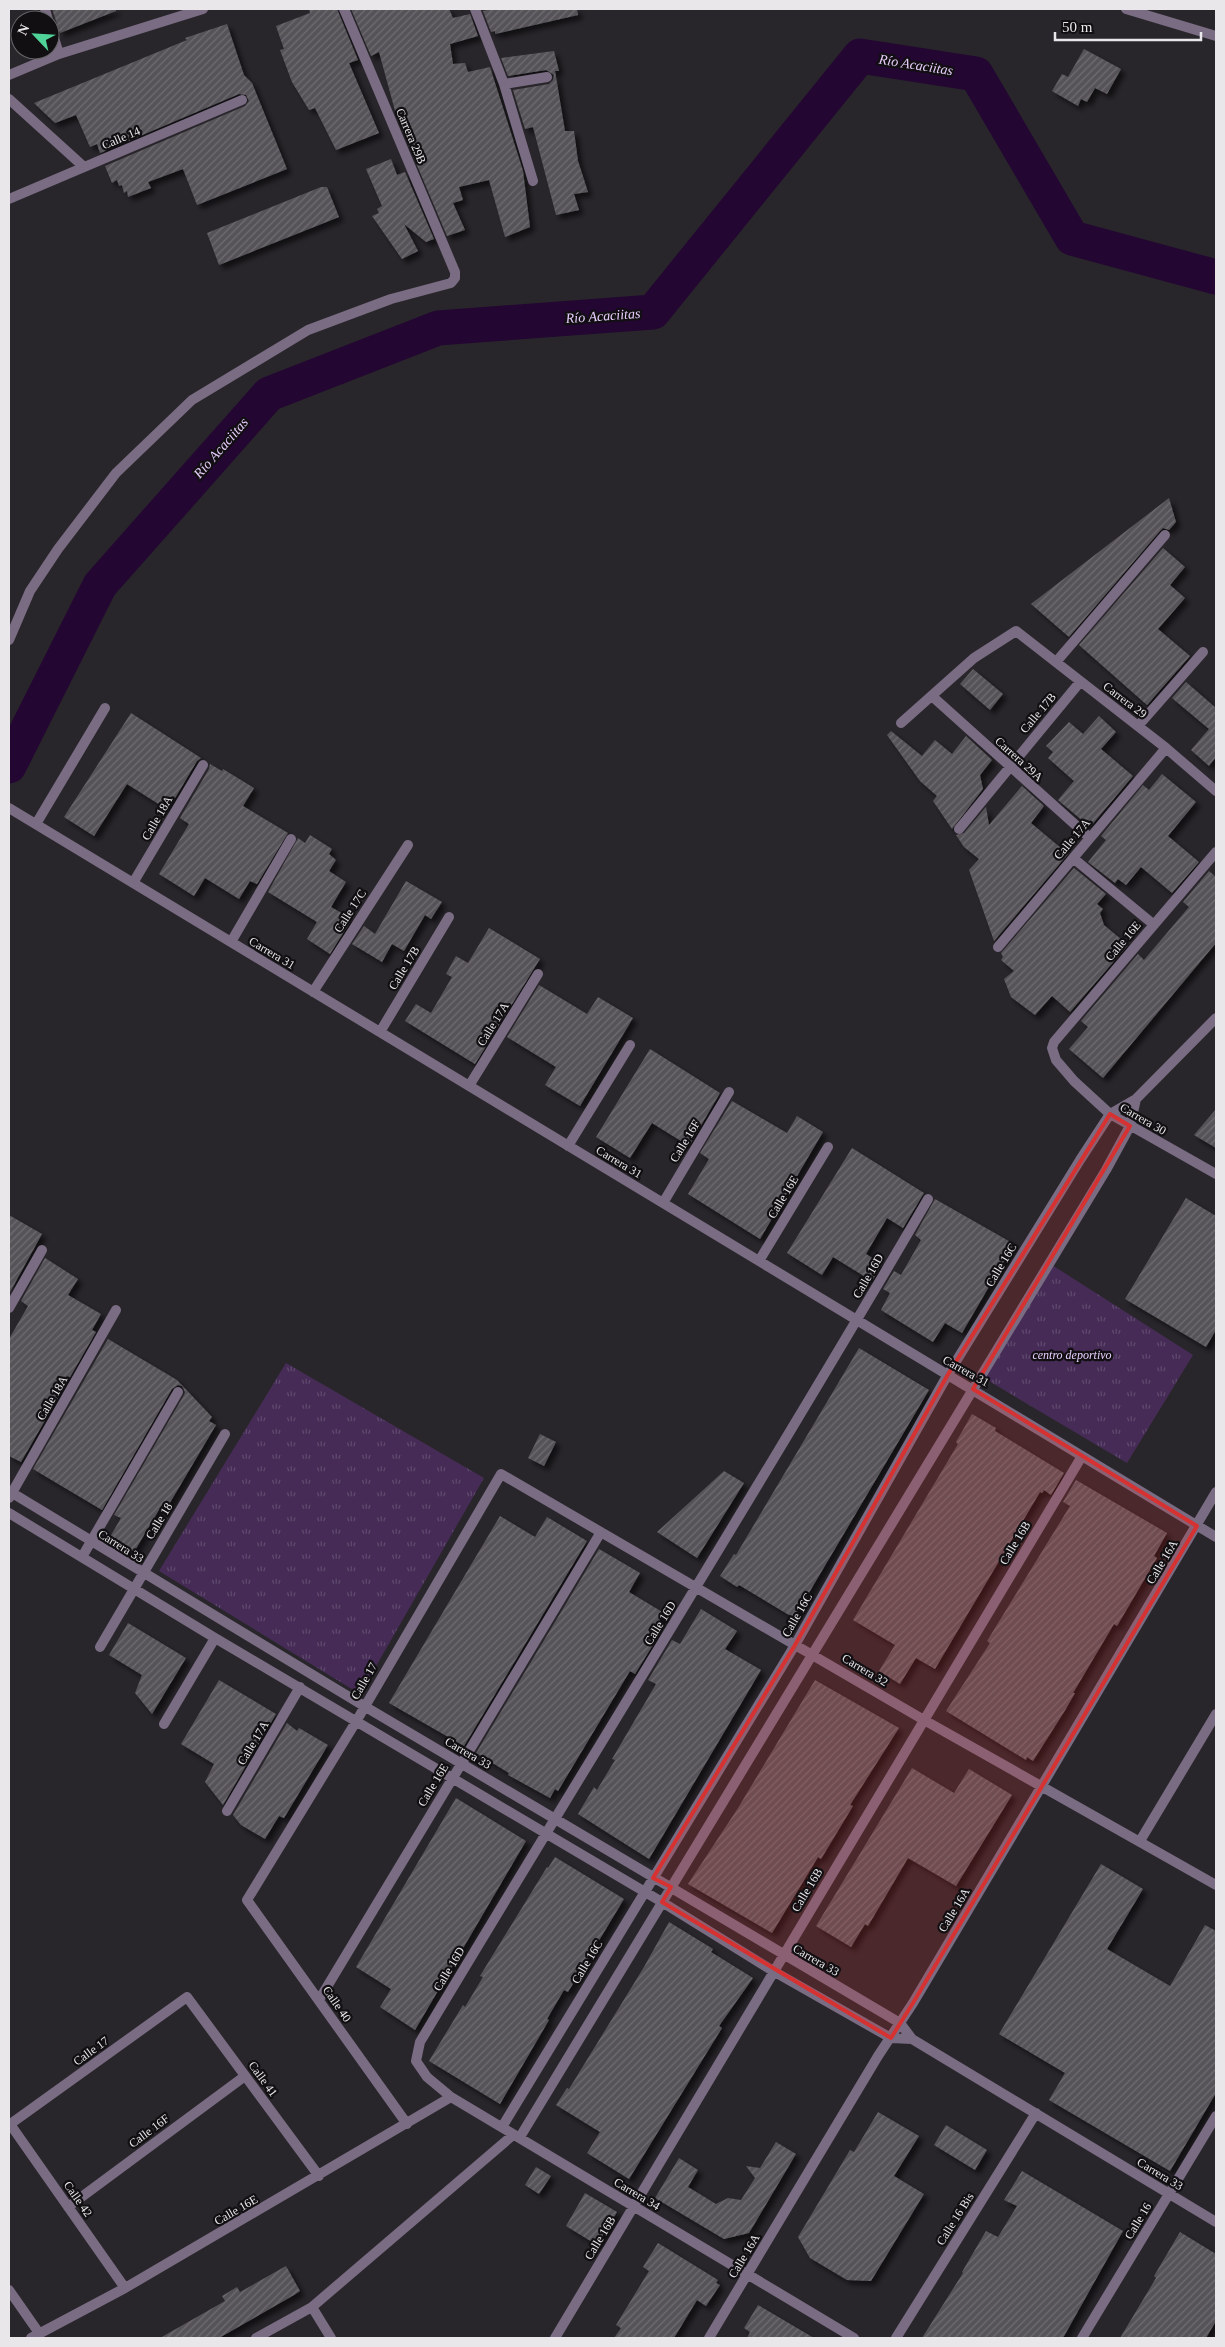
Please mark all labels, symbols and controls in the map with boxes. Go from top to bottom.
north arrow [10,10,60,60]
scale bar [1055,10,1201,42]
text: 50 m [1062,19,1093,35]
text: N [15,22,33,37]
water label: Río Acaciitas [877,52,955,78]
street label: Carrera 29B [393,106,429,166]
street label: Calle 14 [100,124,142,152]
water label: Río Acaciitas [564,306,641,326]
water label: Río Acaciitas [190,414,252,482]
street label: Carrera 29 [1100,679,1150,721]
street label: Calle 17B [1017,690,1059,736]
street label: Carrera 29A [992,734,1046,784]
street label: Calle 18A [139,793,175,843]
street label: Calle 17A [1051,815,1093,862]
street label: Calle 17C [331,887,369,935]
street label: Calle 16E [1102,918,1144,964]
street label: Carrera 31 [247,934,297,972]
street label: Calle 17B [386,944,422,992]
street label: Calle 17A [474,999,512,1048]
street label: Carrera 30 [1117,1100,1169,1138]
street label: Calle 16F [667,1117,703,1165]
street label: Carrera 31 [594,1143,644,1181]
street label: Calle 16E [765,1173,801,1221]
street label: Calle 16C [983,1241,1019,1289]
street label: Calle 16D [850,1251,886,1301]
park label: centro deportivo [1032,1348,1112,1362]
street label: Carrera 31 [940,1353,992,1389]
street label: Calle 18A [34,1373,70,1423]
street label: Calle 18 [143,1500,175,1542]
street label: Calle 16B [997,1519,1033,1567]
street label: Carrera 33 [96,1527,146,1565]
street label: Calle 16A [1143,1537,1181,1587]
street label: Calle 16C [779,1591,815,1639]
street label: Calle 16D [641,1598,679,1647]
street label: Carrera 32 [840,1651,890,1689]
street label: Calle 17 [348,1660,380,1702]
street label: Calle 17A [234,1718,272,1768]
street label: Carrera 33 [442,1734,494,1772]
street label: Calle 16E [415,1761,451,1809]
street label: Calle 16B [789,1866,825,1914]
street label: Calle 16A [935,1885,973,1935]
street label: Calle 16C [569,1938,605,1986]
street label: Carrera 33 [790,1941,842,1979]
street label: Calle 16D [430,1944,468,1994]
street label: Calle 40 [320,1983,354,2025]
street label: Calle 17 [71,2033,111,2069]
street label: Calle 41 [245,2059,281,2099]
street label: Calle 16F [126,2111,172,2151]
street label: Carrera 33 [1135,2155,1185,2193]
street label: Carrera 34 [612,2175,662,2213]
street label: Calle 42 [61,2178,95,2220]
street label: Calle 16 Bis [933,2190,977,2248]
street label: Calle 16E [212,2192,260,2228]
street label: Calle 16 [1122,2200,1154,2242]
street label: Calle 16B [582,2214,618,2262]
street label: Calle 16A [725,2231,763,2281]

